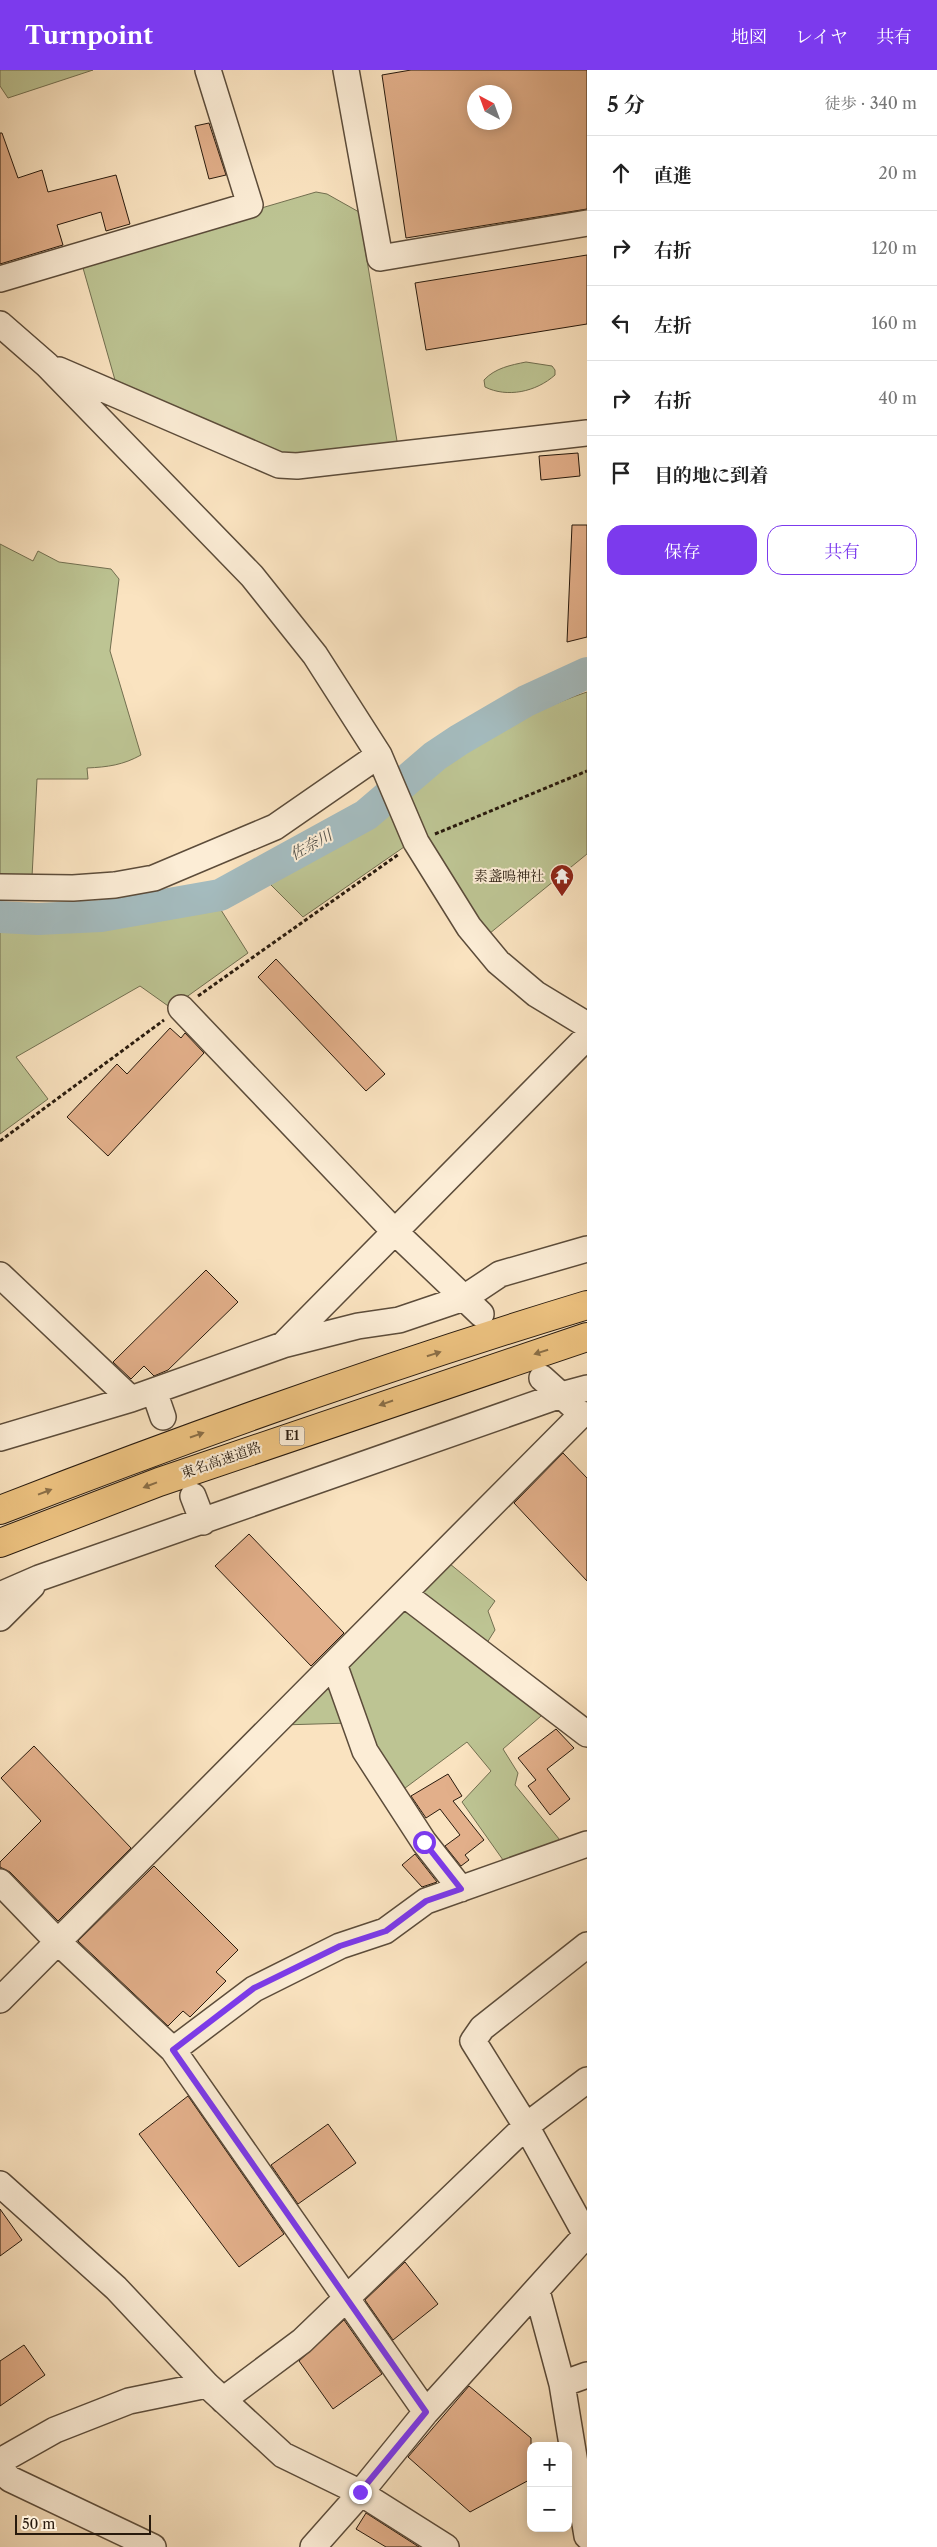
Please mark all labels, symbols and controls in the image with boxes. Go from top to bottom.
text: Turnpoint [25,21,153,50]
text: 地図 [731,26,767,48]
text: レイヤ [795,26,848,48]
text: 共有 [876,26,912,48]
north arrow [467,85,512,130]
text: 5 分 [607,92,645,117]
text: 徒歩 · 340 m [825,93,917,113]
icon: ahead [607,159,635,187]
text: 20 m [878,163,917,183]
text: 直進 [654,164,692,187]
icon: right [607,234,635,262]
text: 120 m [872,238,917,258]
text: 右折 [654,239,692,262]
icon: left [607,309,635,337]
text: 160 m [872,313,917,333]
text: 左折 [654,314,692,337]
icon: right [607,384,635,412]
text: 40 m [878,388,917,408]
text: 右折 [654,389,692,412]
icon: arrive [607,459,635,487]
text: 目的地に到着 [654,464,768,487]
button: 保存 [607,525,757,575]
button: 共有 [767,525,917,575]
water label: 佐奈川 [286,824,337,864]
temple icon: 素盞鳴神社 [549,863,575,897]
place label: 素盞鳴神社 [474,867,544,885]
one-way arrow [533,1349,548,1357]
one-way arrow [427,1350,442,1358]
one-way arrow [379,1400,394,1407]
road number: E1 [280,1426,304,1445]
one-way arrow [190,1431,205,1438]
street label: 東名高速道路 [178,1438,264,1482]
one-way arrow [142,1481,157,1489]
one-way arrow [38,1488,53,1495]
route start [413,1831,436,1854]
map controls [527,2442,572,2532]
button: + [527,2442,572,2487]
route end [349,2481,372,2504]
button: − [527,2487,572,2532]
scale bar [15,2512,151,2535]
text: 50 m [22,2515,55,2533]

